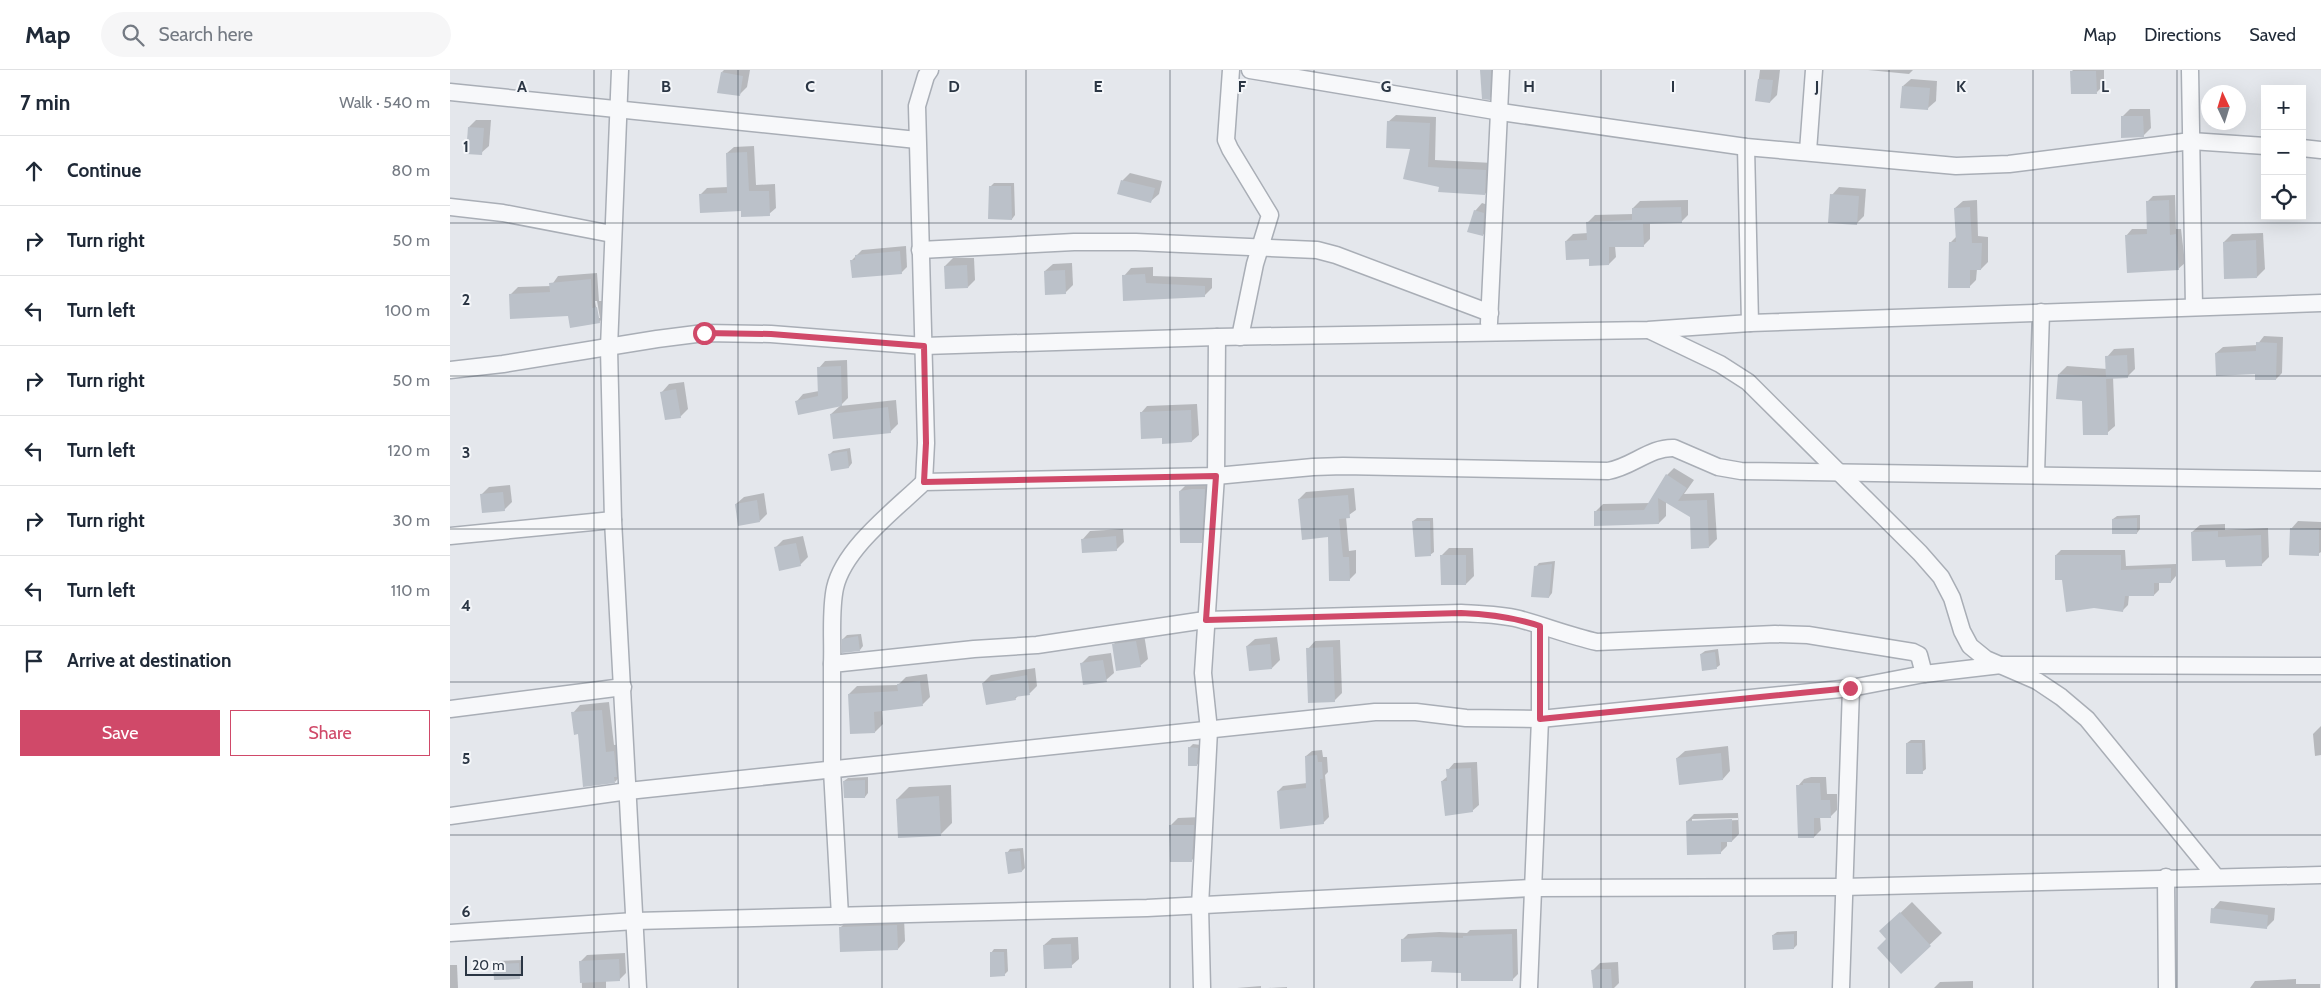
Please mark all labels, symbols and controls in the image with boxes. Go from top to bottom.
search box [101,12,451,57]
text: Map [25,20,71,49]
icon: search [119,21,147,49]
text: Search here [159,23,253,46]
text: Map [2083,24,2116,46]
text: Directions [2144,24,2221,46]
text: Saved [2249,24,2296,46]
text: A [517,77,527,96]
text: B [661,77,671,96]
text: C [805,77,815,96]
text: D [948,77,960,96]
text: E [1093,77,1103,96]
text: F [1238,77,1247,96]
text: G [1381,77,1391,96]
text: H [1523,77,1535,96]
text: I [1671,77,1675,96]
text: J [1814,77,1819,96]
text: K [1956,77,1966,96]
text: L [2101,77,2109,96]
north arrow [2201,85,2246,130]
map controls [2261,85,2306,220]
button: + [2261,85,2306,130]
text: 7 min [20,90,70,115]
text: Walk · 540 m [339,93,430,112]
button: − [2261,130,2306,175]
text: 1 [463,137,469,156]
icon: ahead [20,157,48,185]
text: Continue [67,159,141,182]
text: 80 m [392,161,430,180]
button: locate [2261,175,2306,220]
icon: right [20,227,48,255]
text: Turn right [67,229,145,252]
text: 50 m [393,231,430,250]
text: 2 [462,290,470,309]
icon: left [20,297,48,325]
text: Turn left [67,299,135,322]
text: 100 m [385,301,430,320]
route start [693,322,716,345]
icon: right [20,367,48,395]
text: Turn right [67,369,145,392]
text: 50 m [393,371,430,390]
icon: left [20,437,48,465]
text: Turn left [67,439,135,462]
text: 120 m [388,441,430,460]
text: 3 [462,443,470,462]
icon: right [20,507,48,535]
text: Turn right [67,509,145,532]
text: 30 m [393,511,430,530]
icon: left [20,577,48,605]
text: Turn left [67,579,135,602]
text: 110 m [391,581,430,600]
text: 4 [461,596,471,615]
icon: arrive [20,647,48,675]
text: Arrive at destination [67,649,231,672]
route end [1839,677,1862,700]
button: Save [20,710,220,756]
button: Share [230,710,430,756]
text: 5 [462,749,470,768]
text: 6 [462,902,471,921]
scale bar [465,953,522,976]
text: 20 m [472,956,505,974]

